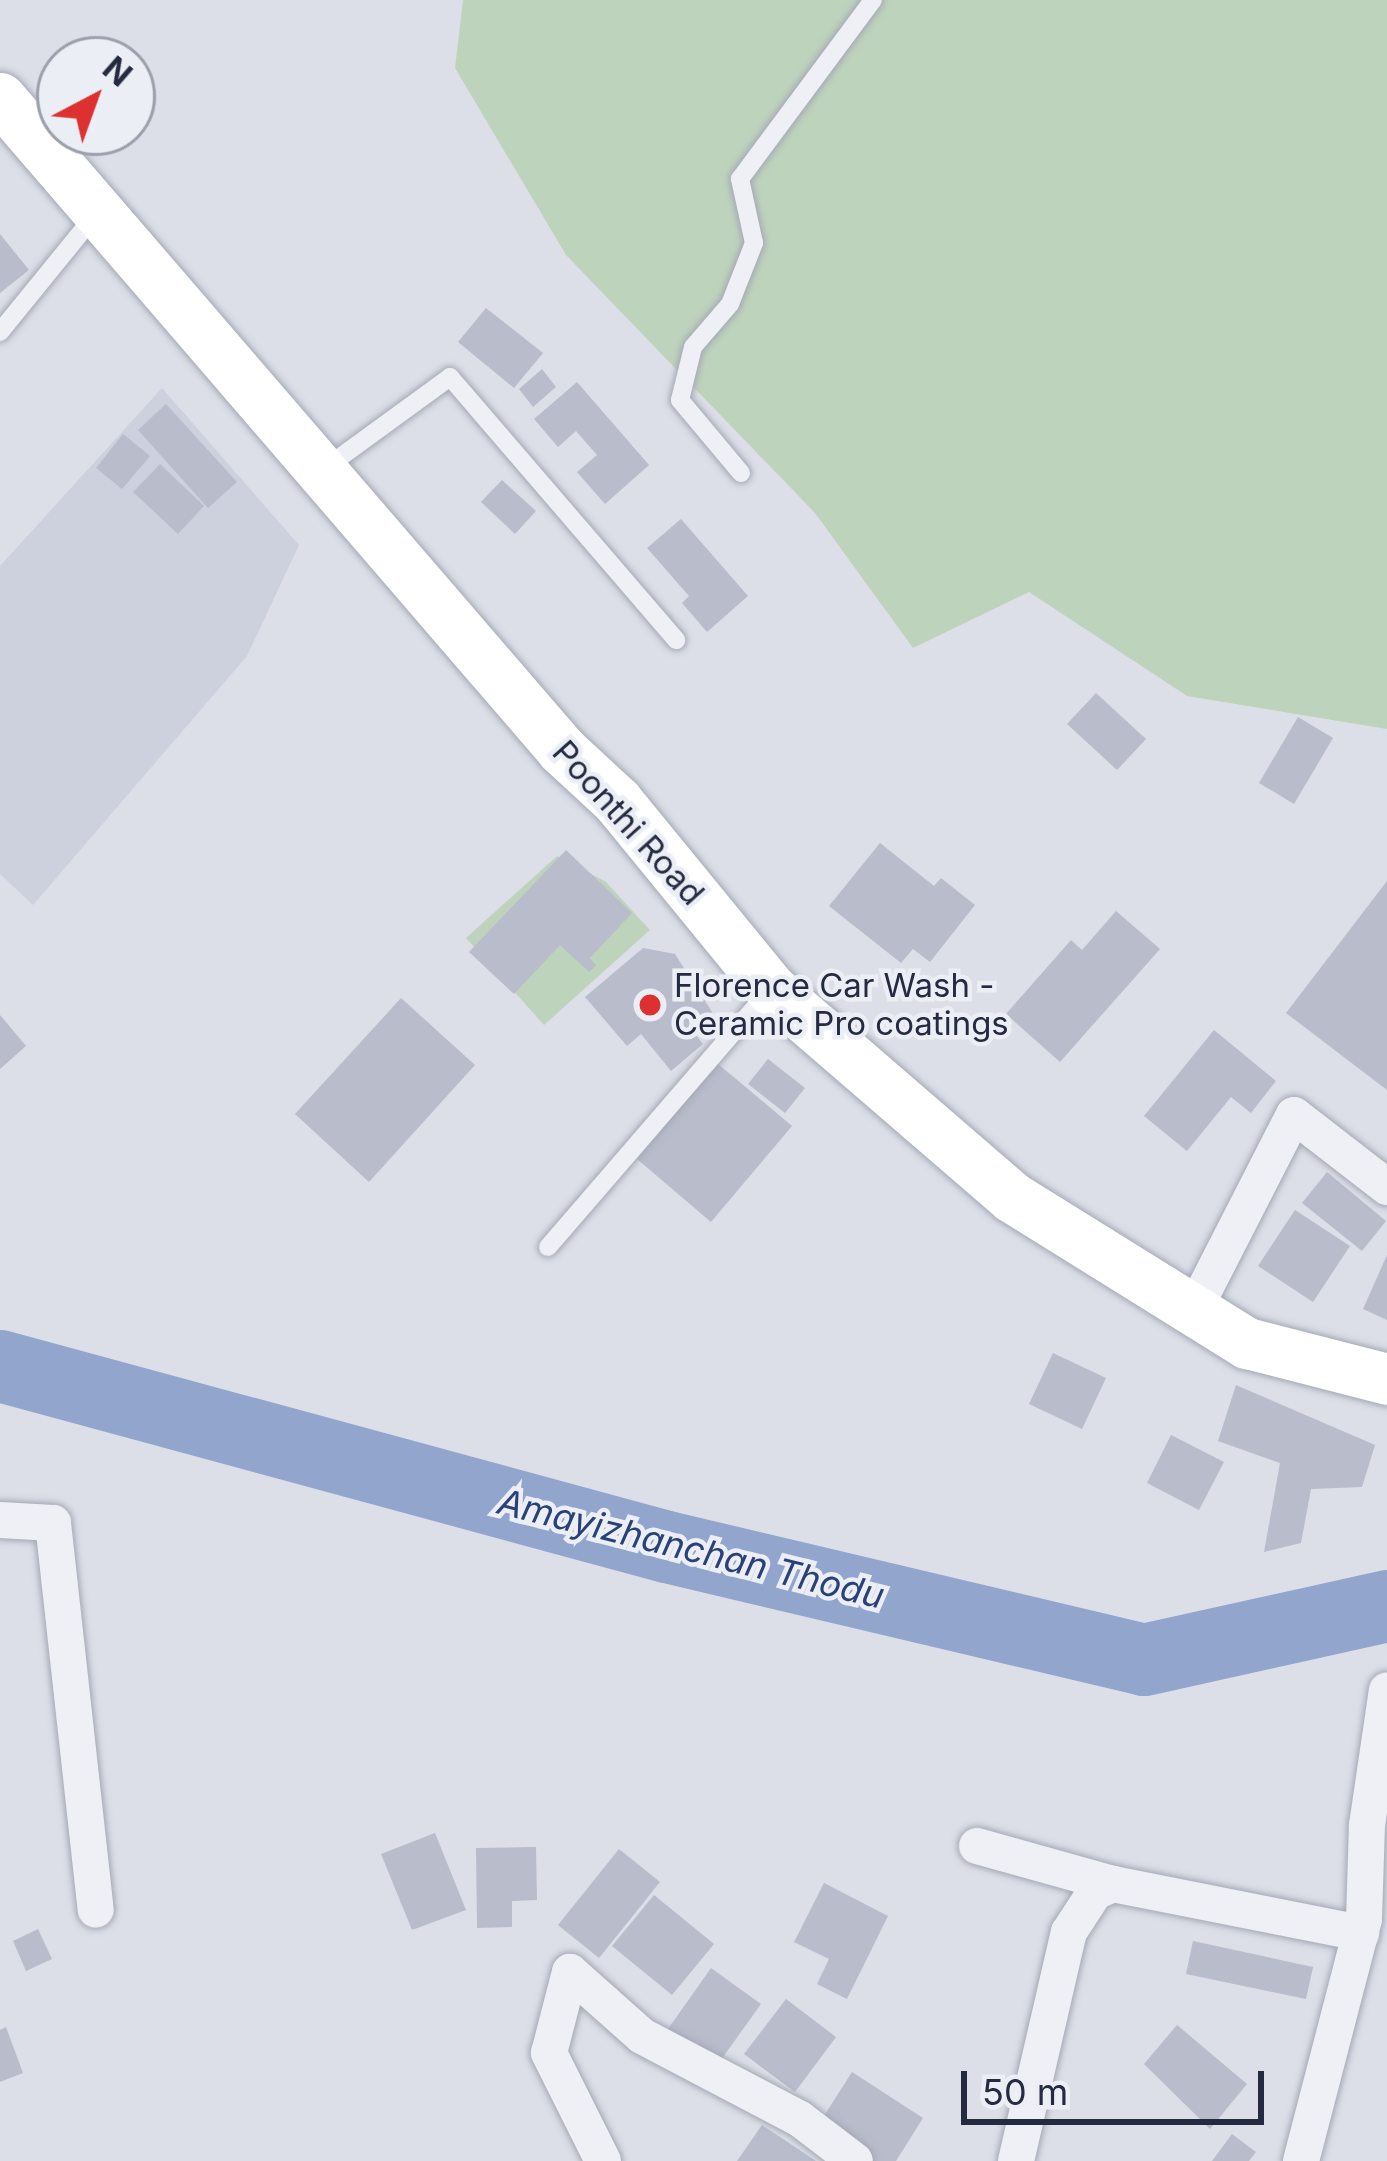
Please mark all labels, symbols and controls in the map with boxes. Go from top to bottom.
north arrow [36,36,156,156]
text: N [95,48,140,94]
street label: Poonthi Road [544,733,712,913]
place label: Florence Car Wash - Ceramic Pro coatings [674,966,1009,1044]
marker: Florence Car Wash - Ceramic Pro coatings [637,992,663,1018]
water label: Amayizhanchan Thodu [493,1480,889,1618]
scale bar [967,2047,1270,2121]
text: 50 m [982,2070,1068,2114]

